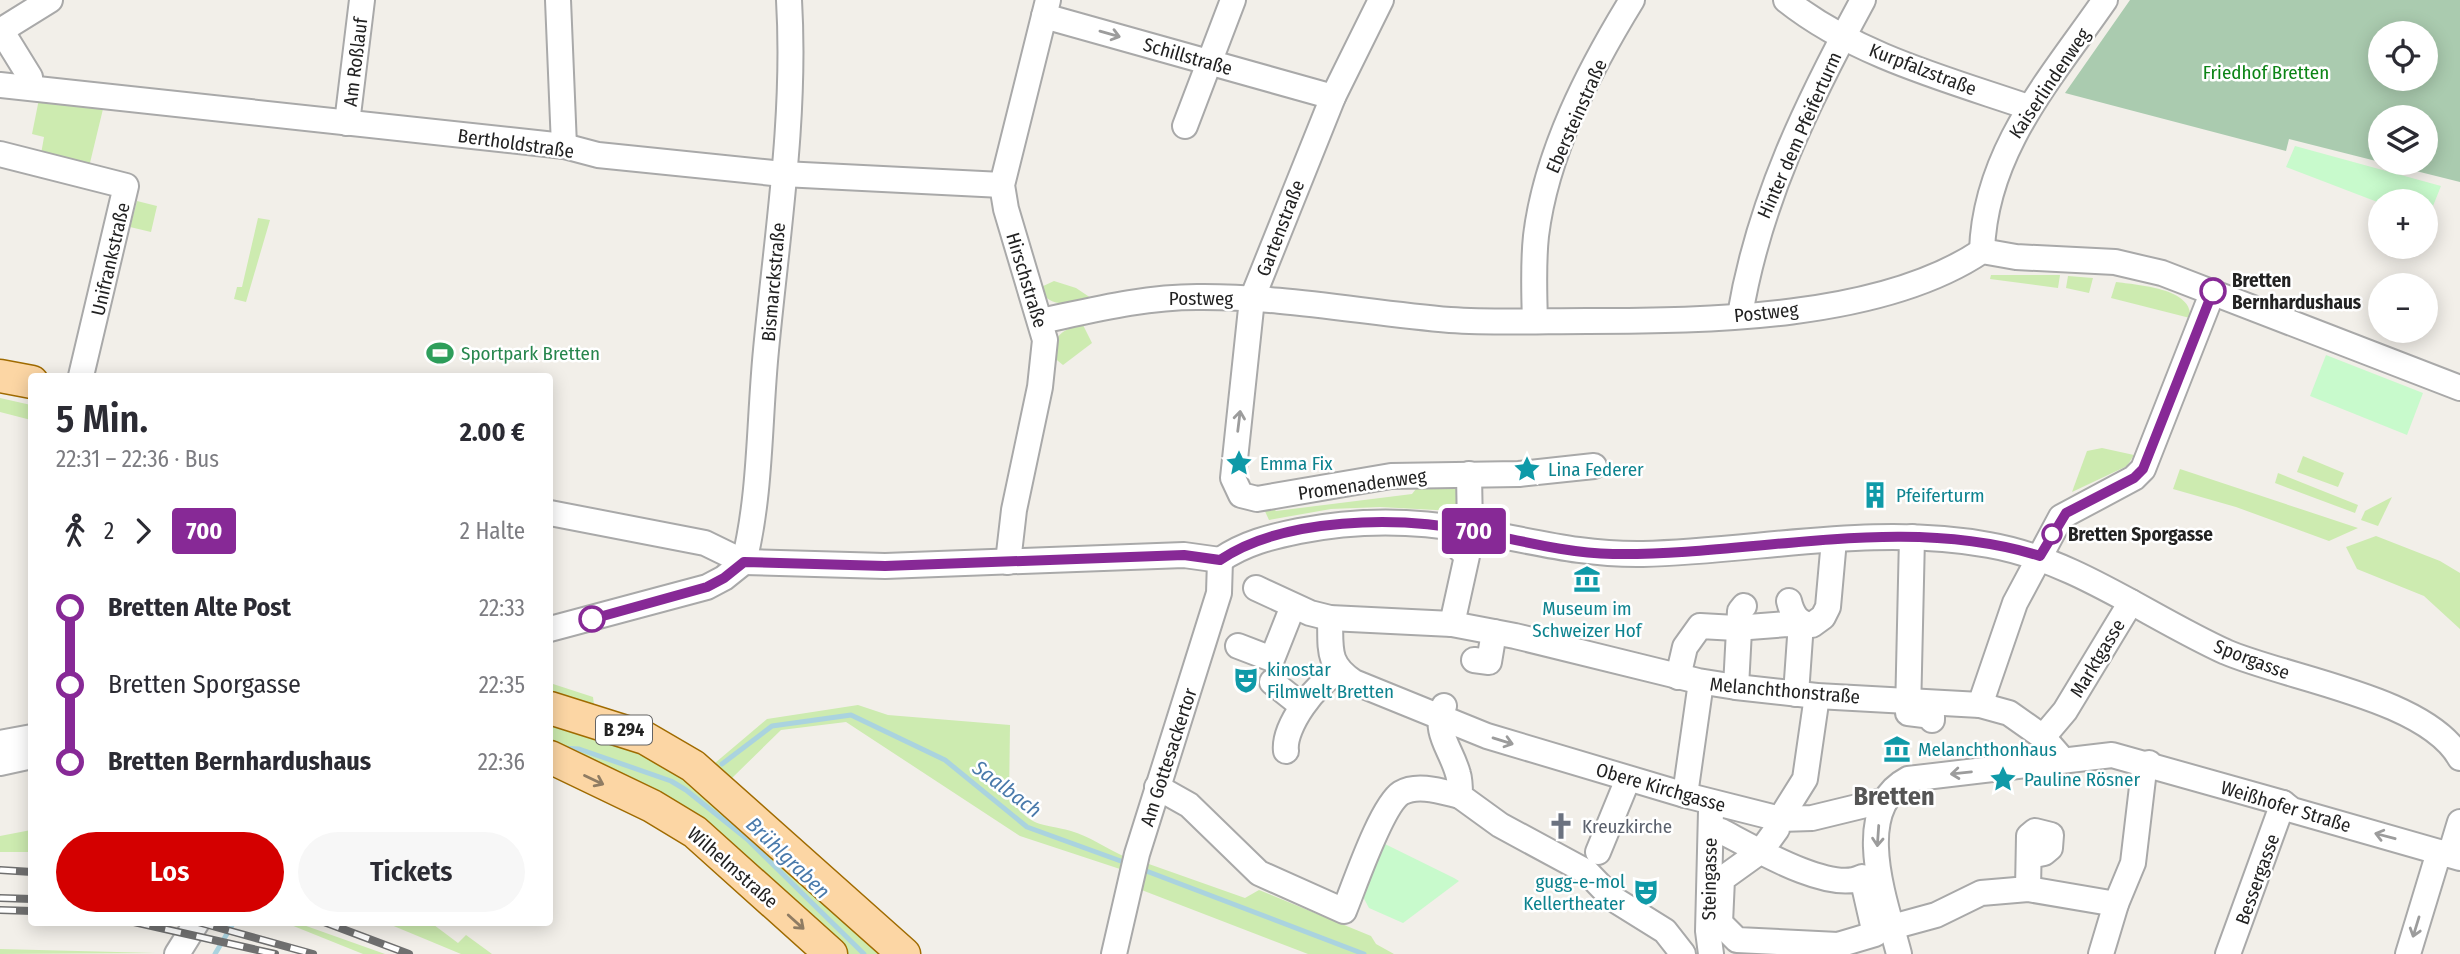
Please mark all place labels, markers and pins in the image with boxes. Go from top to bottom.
place label: Bretten Bernhardushaus [2232,269,2362,314]
marker: Bretten Bernhardushaus [2200,278,2226,304]
sports icon: Sportpark Bretten [425,338,455,368]
place label: Sportpark Bretten [461,342,600,365]
place icon: Emma Fix [1224,448,1254,478]
place label: Emma Fix [1260,452,1333,475]
place icon: Lina Federer [1512,454,1542,484]
place label: Lina Federer [1548,458,1644,481]
building icon: Pfeiferturm [1860,480,1890,510]
place label: Pfeiferturm [1896,484,1985,507]
place label: Bretten Sporgasse [2068,523,2213,546]
marker: Bretten Sporgasse [2042,524,2062,544]
museum icon: Museum im Schweizer Hof [1572,564,1602,594]
place label: Museum im Schweizer Hof [1532,597,1643,642]
unlabelled marker [579,606,605,632]
place label: kinostar Filmwelt Bretten [1267,658,1394,703]
theatre icon: kinostar Filmwelt Bretten [1231,665,1261,695]
museum icon: Melanchthonhaus [1882,734,1912,764]
place label: Melanchthonhaus [1918,738,2057,761]
place icon: Pauline Rösner [1988,764,2018,794]
place label: Pauline Rösner [2024,768,2140,791]
church icon: Kreuzkirche [1546,811,1576,841]
place label: Kreuzkirche [1582,815,1672,838]
place label: gugg-e-mol Kellertheater [1523,870,1625,915]
theatre icon: gugg-e-mol Kellertheater [1631,877,1661,907]

